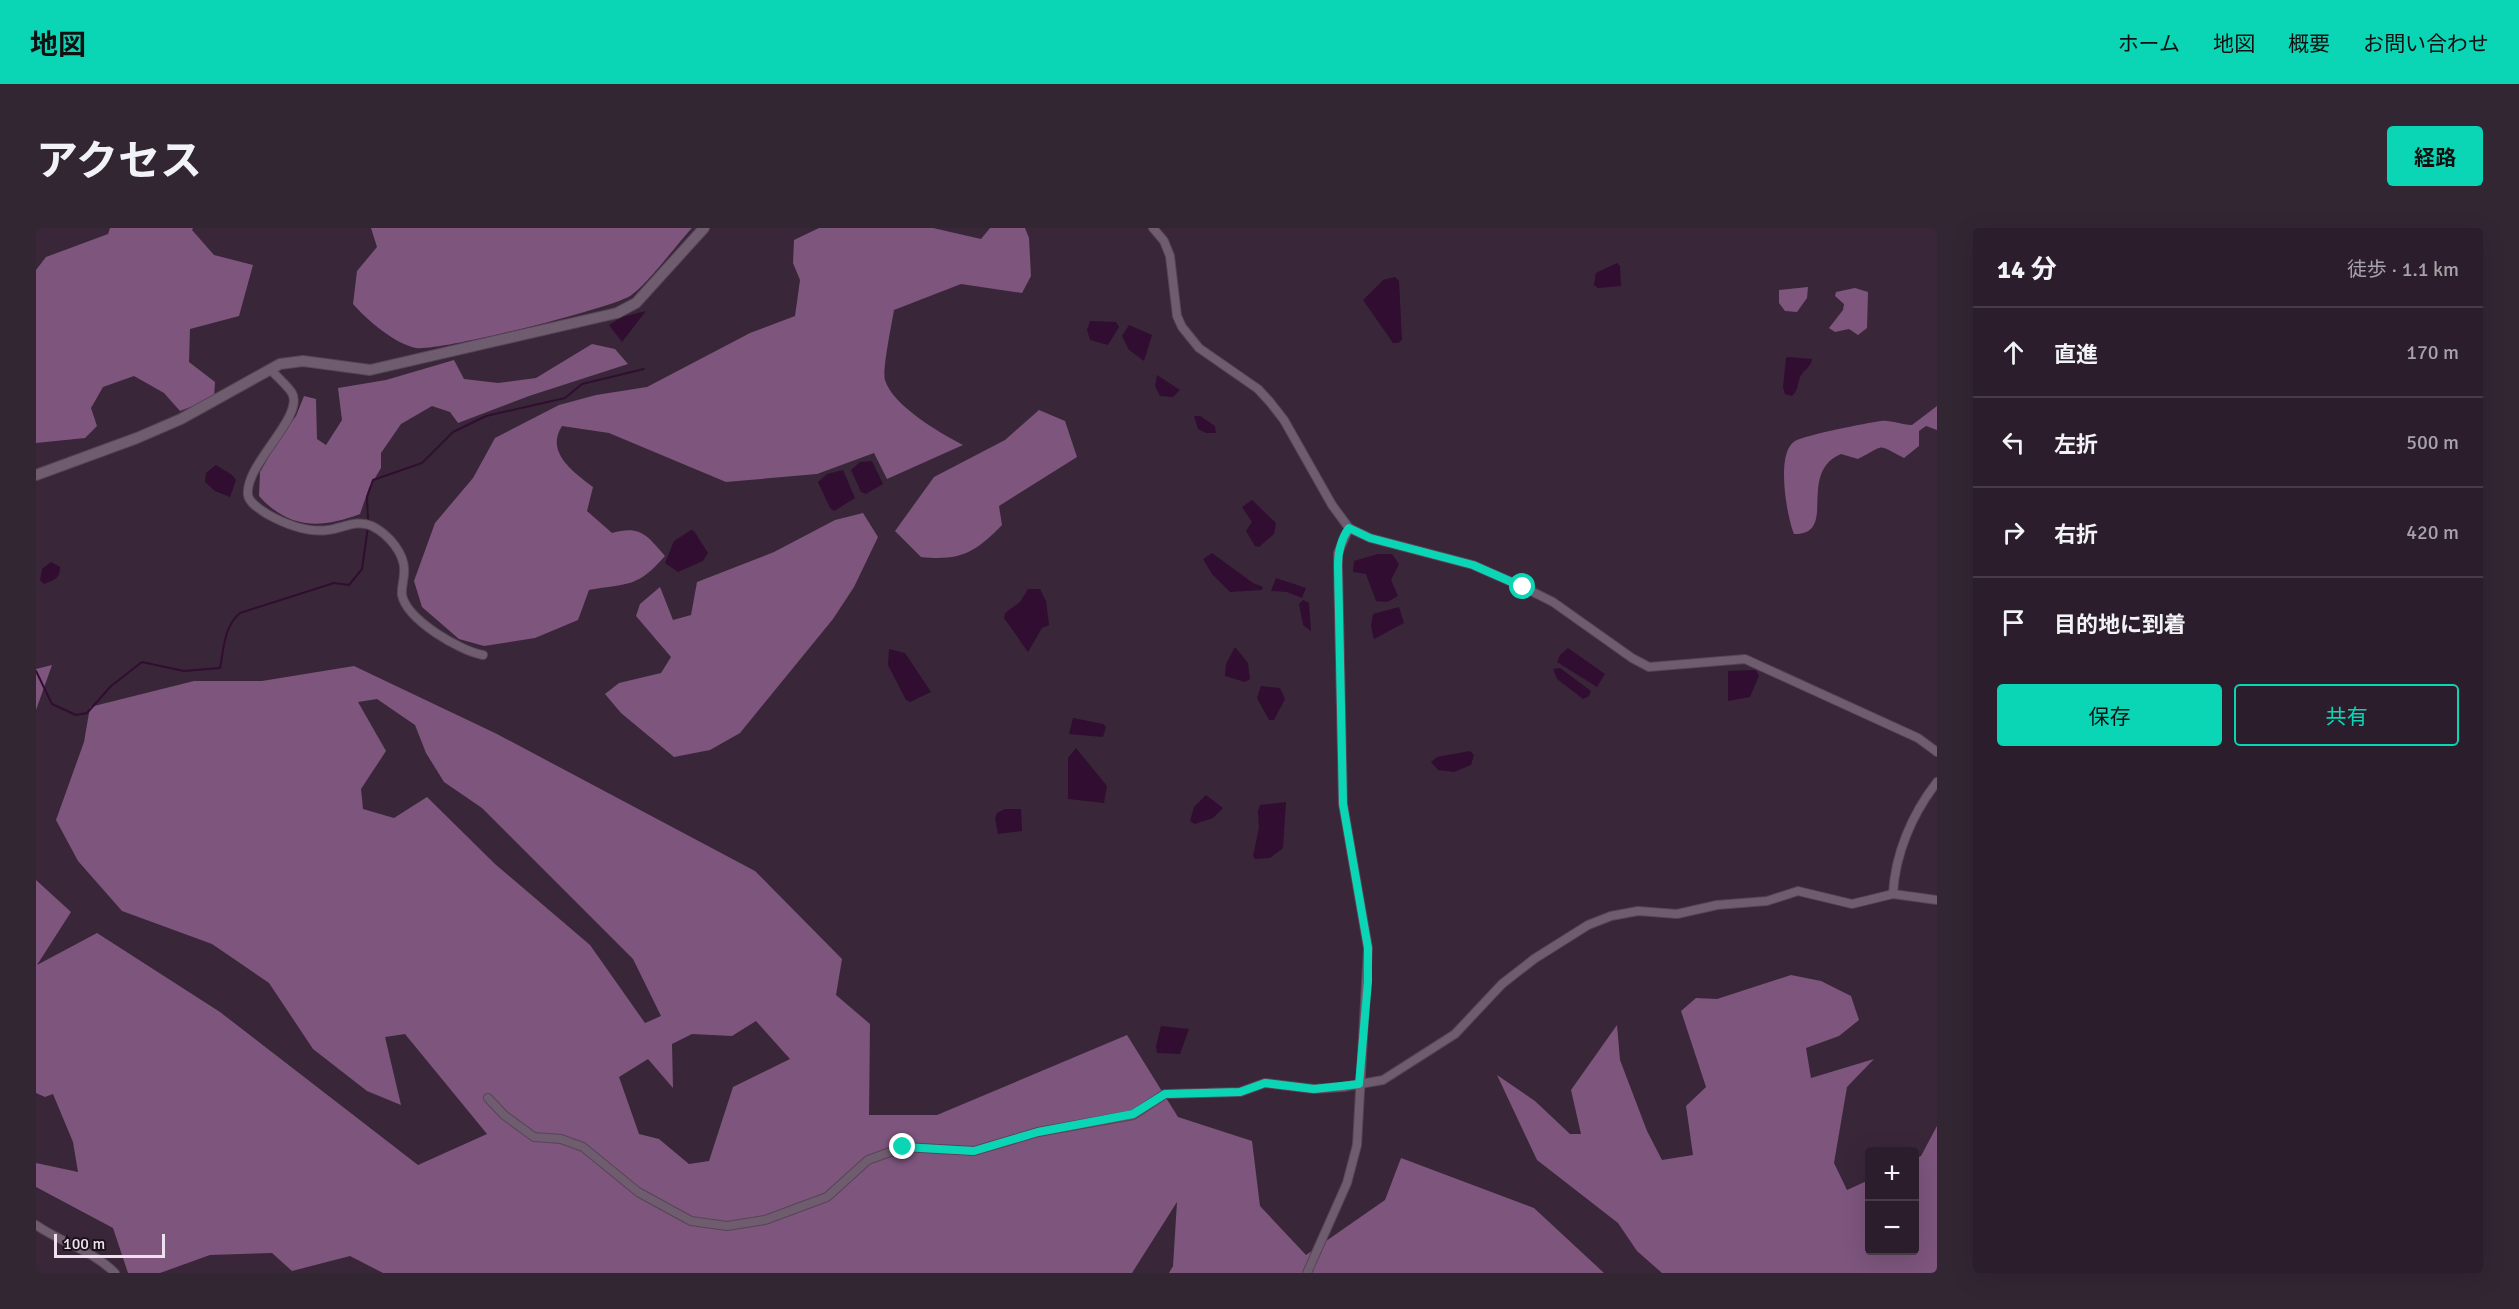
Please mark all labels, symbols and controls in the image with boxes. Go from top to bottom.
text: 地図 [30,28,86,62]
text: ホーム [2118,31,2180,57]
text: 地図 [2213,31,2255,57]
text: 概要 [2288,31,2330,57]
text: お問い合わせ [2363,31,2489,57]
button: 経路 [2387,126,2483,186]
text: アクセス [36,136,202,187]
text: 14 分 [1997,254,2057,286]
text: 徒歩 · 1.1 km [2347,257,2459,282]
icon: ahead [1997,336,2030,369]
text: 170 m [2406,340,2459,365]
text: 直進 [2054,341,2098,368]
icon: left [1997,426,2030,459]
text: 500 m [2406,430,2459,455]
text: 左折 [2054,431,2098,458]
icon: right [1997,516,2030,549]
text: 420 m [2406,520,2459,545]
text: 右折 [2054,521,2098,548]
route start [1509,573,1535,599]
icon: arrive [1997,606,2030,639]
text: 目的地に到着 [2054,611,2186,638]
button: 保存 [1997,684,2222,746]
button: 共有 [2234,684,2459,746]
route end [889,1133,915,1159]
map controls [1865,1147,1919,1255]
button: + [1865,1147,1919,1201]
button: − [1865,1201,1919,1255]
scale bar [54,1231,165,1258]
text: 100 m [63,1234,105,1254]

